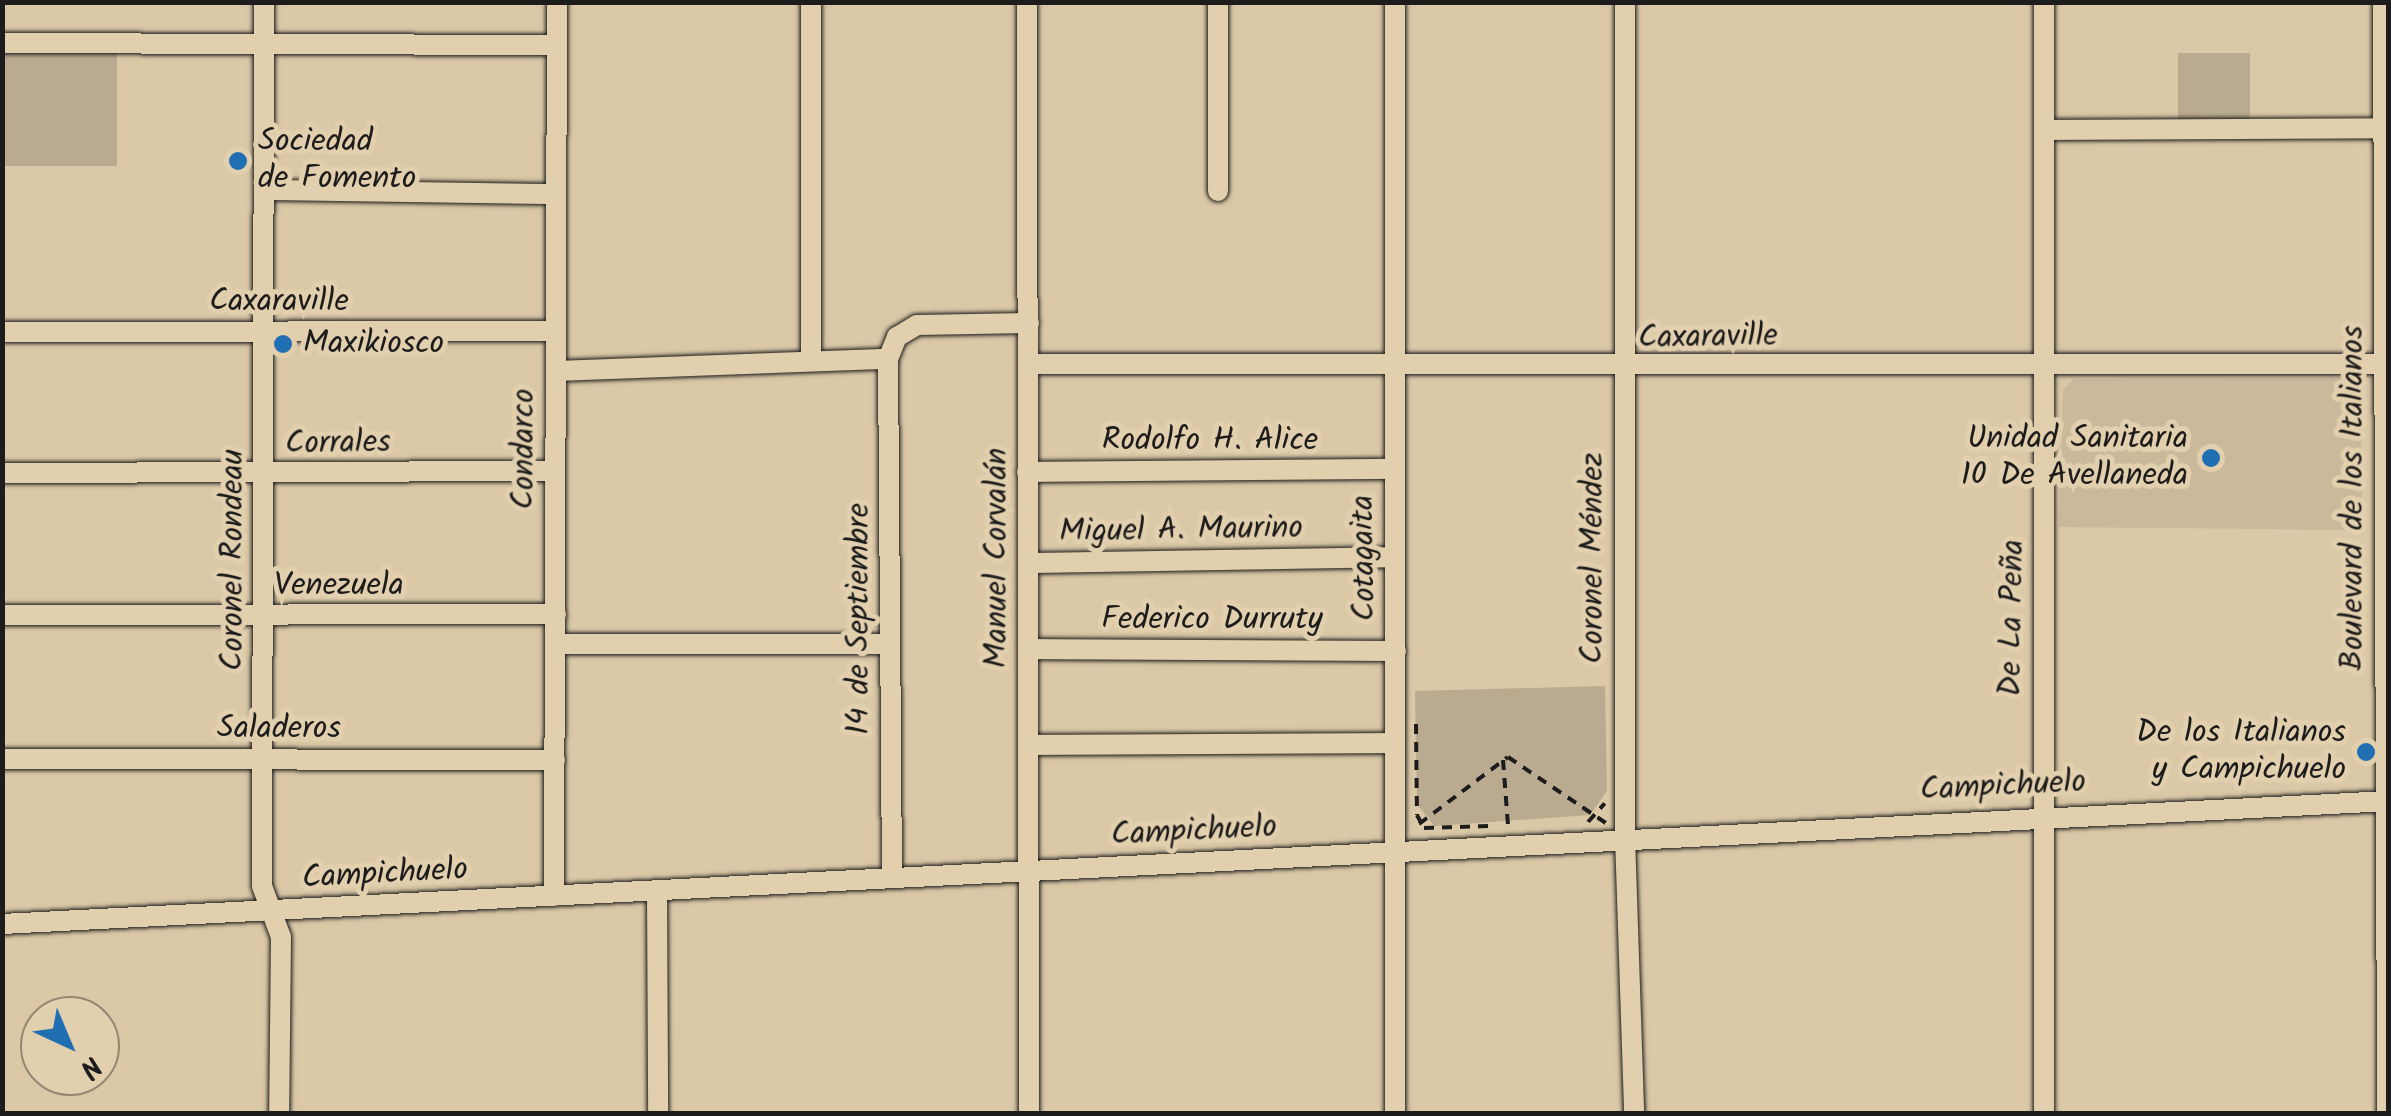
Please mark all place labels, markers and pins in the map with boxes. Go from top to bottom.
place label: Sociedad de Fomento [258,124,416,199]
marker: Sociedad de Fomento [227,150,249,172]
place label: Maxikiosco [303,325,444,363]
marker: Maxikiosco [272,333,294,355]
place label: Unidad Sanitaria 10 De Avellaneda [1961,421,2188,496]
marker: Unidad Sanitaria 10 De Avellaneda [2198,445,2224,471]
place label: De los Italianos y Campichuelo [2136,715,2346,790]
marker: De los Italianos y Campichuelo [2355,741,2377,763]

